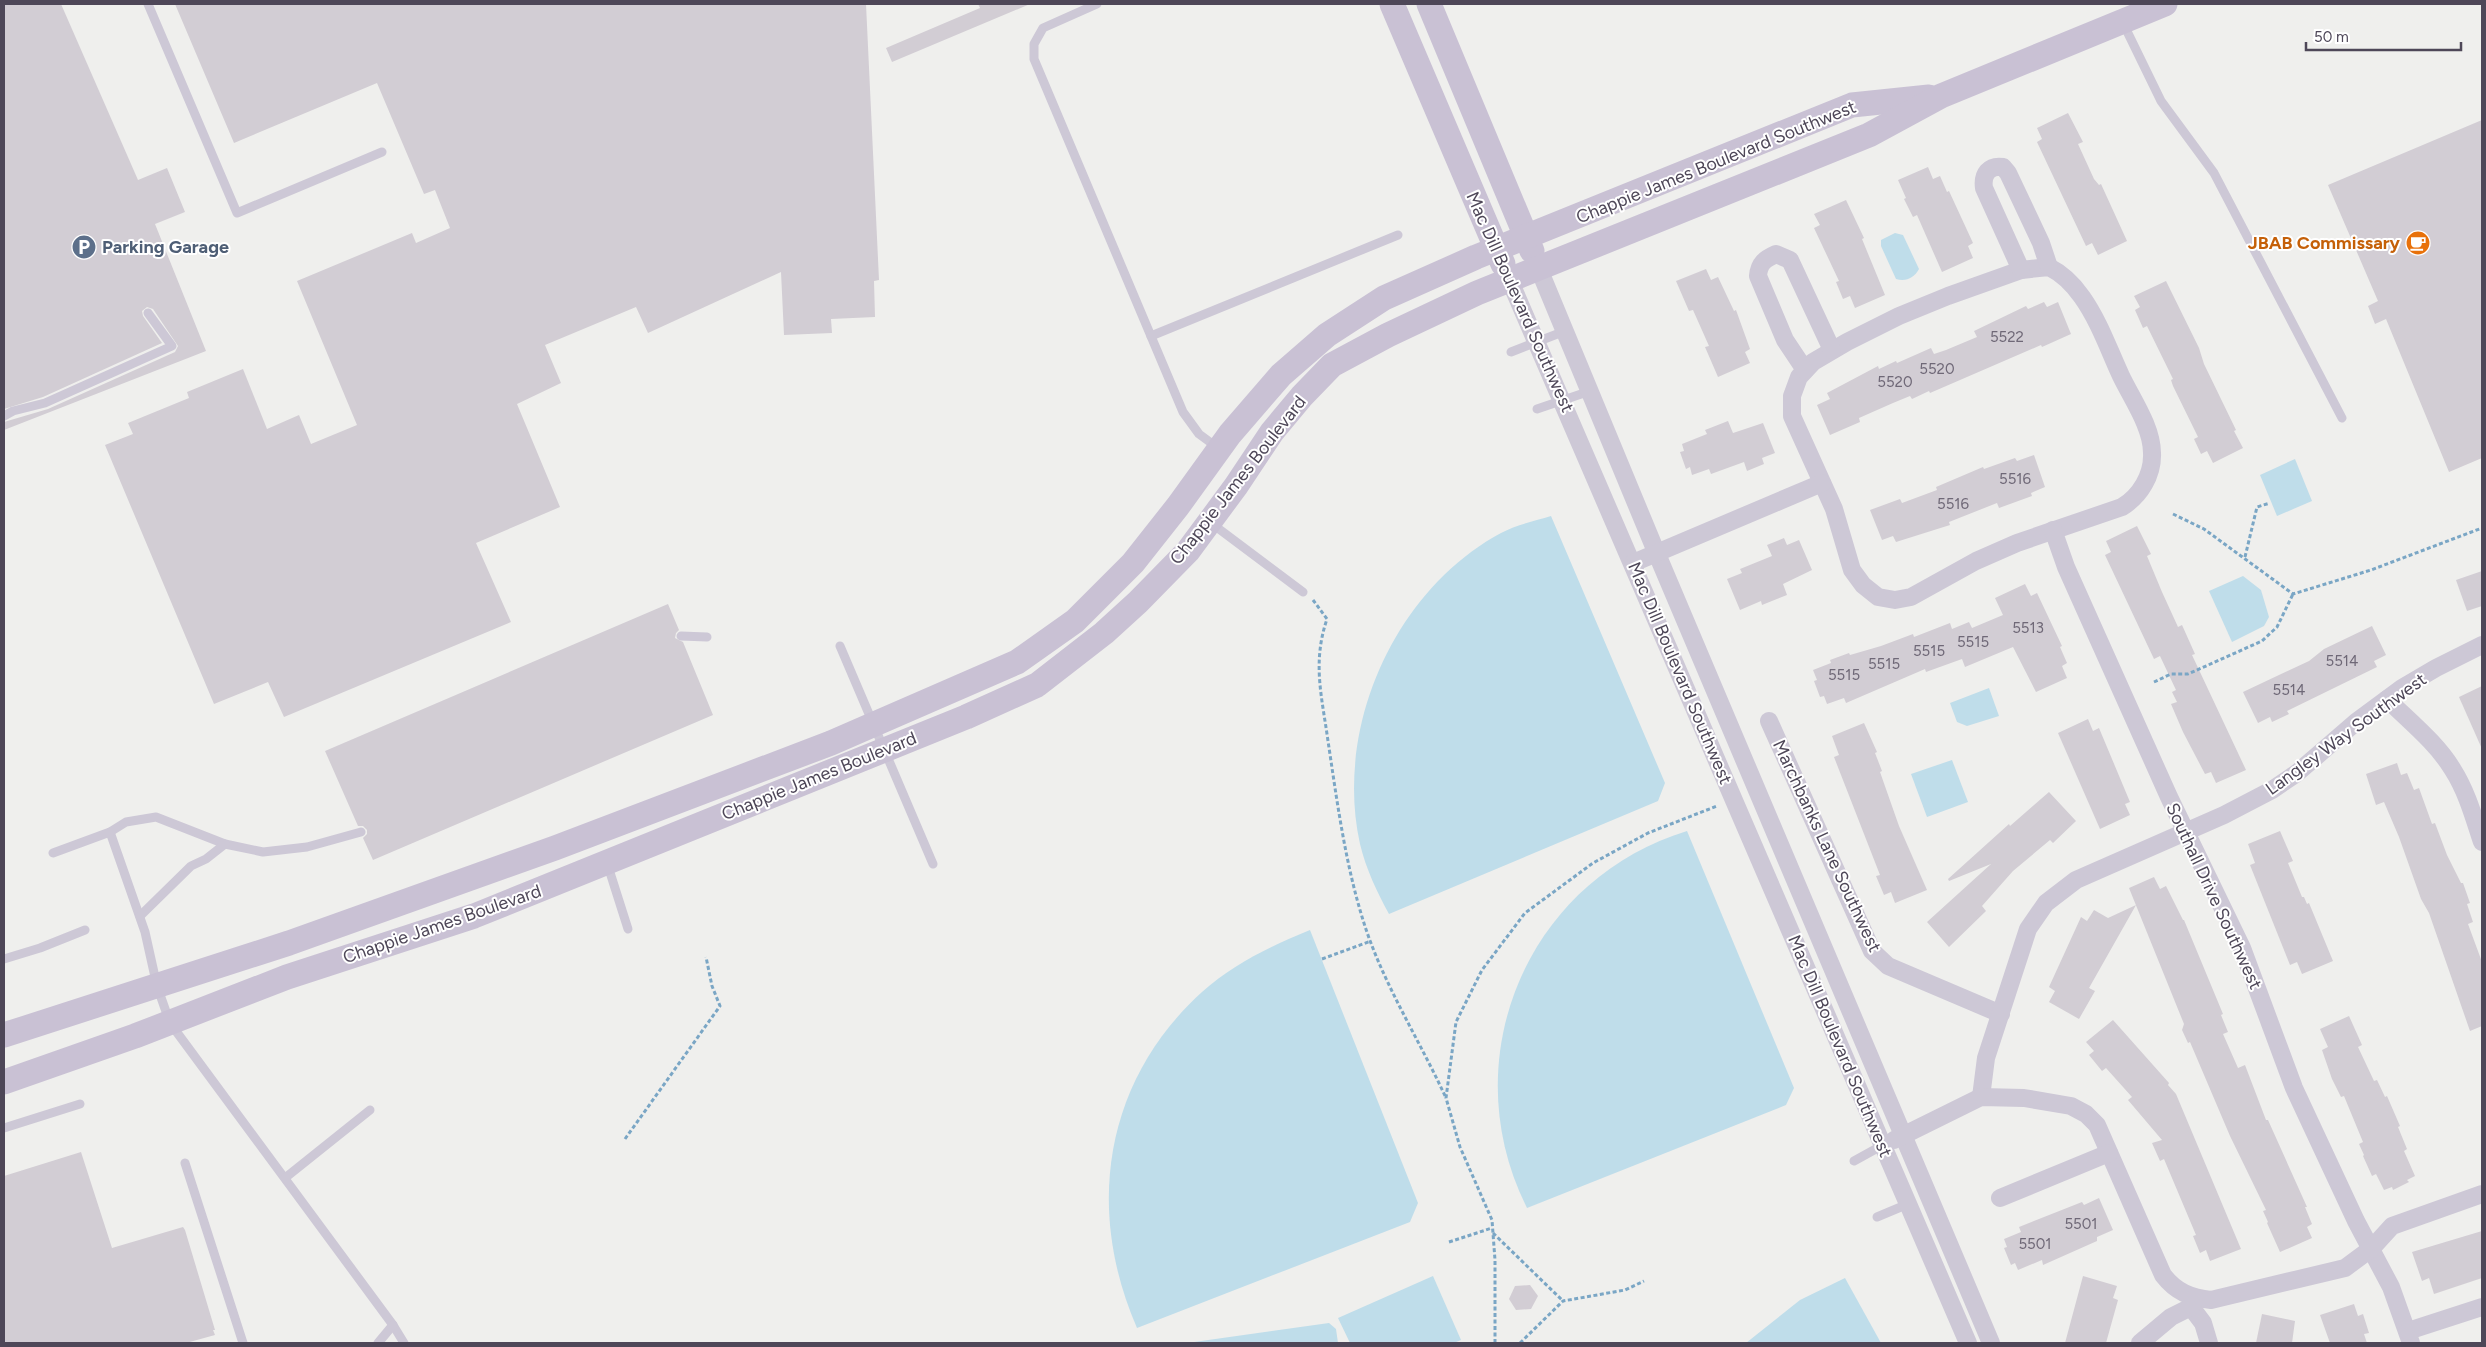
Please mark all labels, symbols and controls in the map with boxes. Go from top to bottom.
scale bar [2306,20,2461,52]
text: 50 m [2314,28,2349,46]
street label: Chappie James Boulevard Southwest [1573,96,1859,228]
street label: Mac Dill Boulevard Southwest [1461,188,1579,416]
cafe icon: JBAB Commissary [2405,230,2431,256]
place label: JBAB Commissary [2248,232,2401,254]
parking icon: Parking Garage [71,234,97,260]
place label: Parking Garage [102,236,229,258]
house number: 5522 [1990,328,2024,346]
house number: 5520 [1919,360,1955,378]
house number: 5520 [1877,373,1913,391]
street label: Chappie James Boulevard [1165,391,1311,569]
house number: 5516 [1999,470,2031,488]
house number: 5516 [1937,495,1969,513]
street label: Mac Dill Boulevard Southwest [1623,559,1737,788]
house number: 5513 [2012,619,2044,637]
house number: 5515 [1957,633,1989,651]
house number: 5515 [1913,642,1945,660]
house number: 5514 [2326,652,2358,670]
house number: 5515 [1868,655,1900,673]
house number: 5515 [1828,666,1860,684]
street label: Langley Way Southwest [2261,668,2431,800]
house number: 5514 [2273,681,2305,699]
street label: Chappie James Boulevard [718,727,920,825]
street label: Marchbanks Lane Southwest [1768,736,1886,956]
street label: Southall Drive Southwest [2161,799,2267,993]
street label: Chappie James Boulevard [340,880,544,968]
street label: Mac Dill Boulevard Southwest [1783,932,1897,1161]
house number: 5501 [2064,1215,2098,1233]
house number: 5501 [2018,1235,2052,1253]

